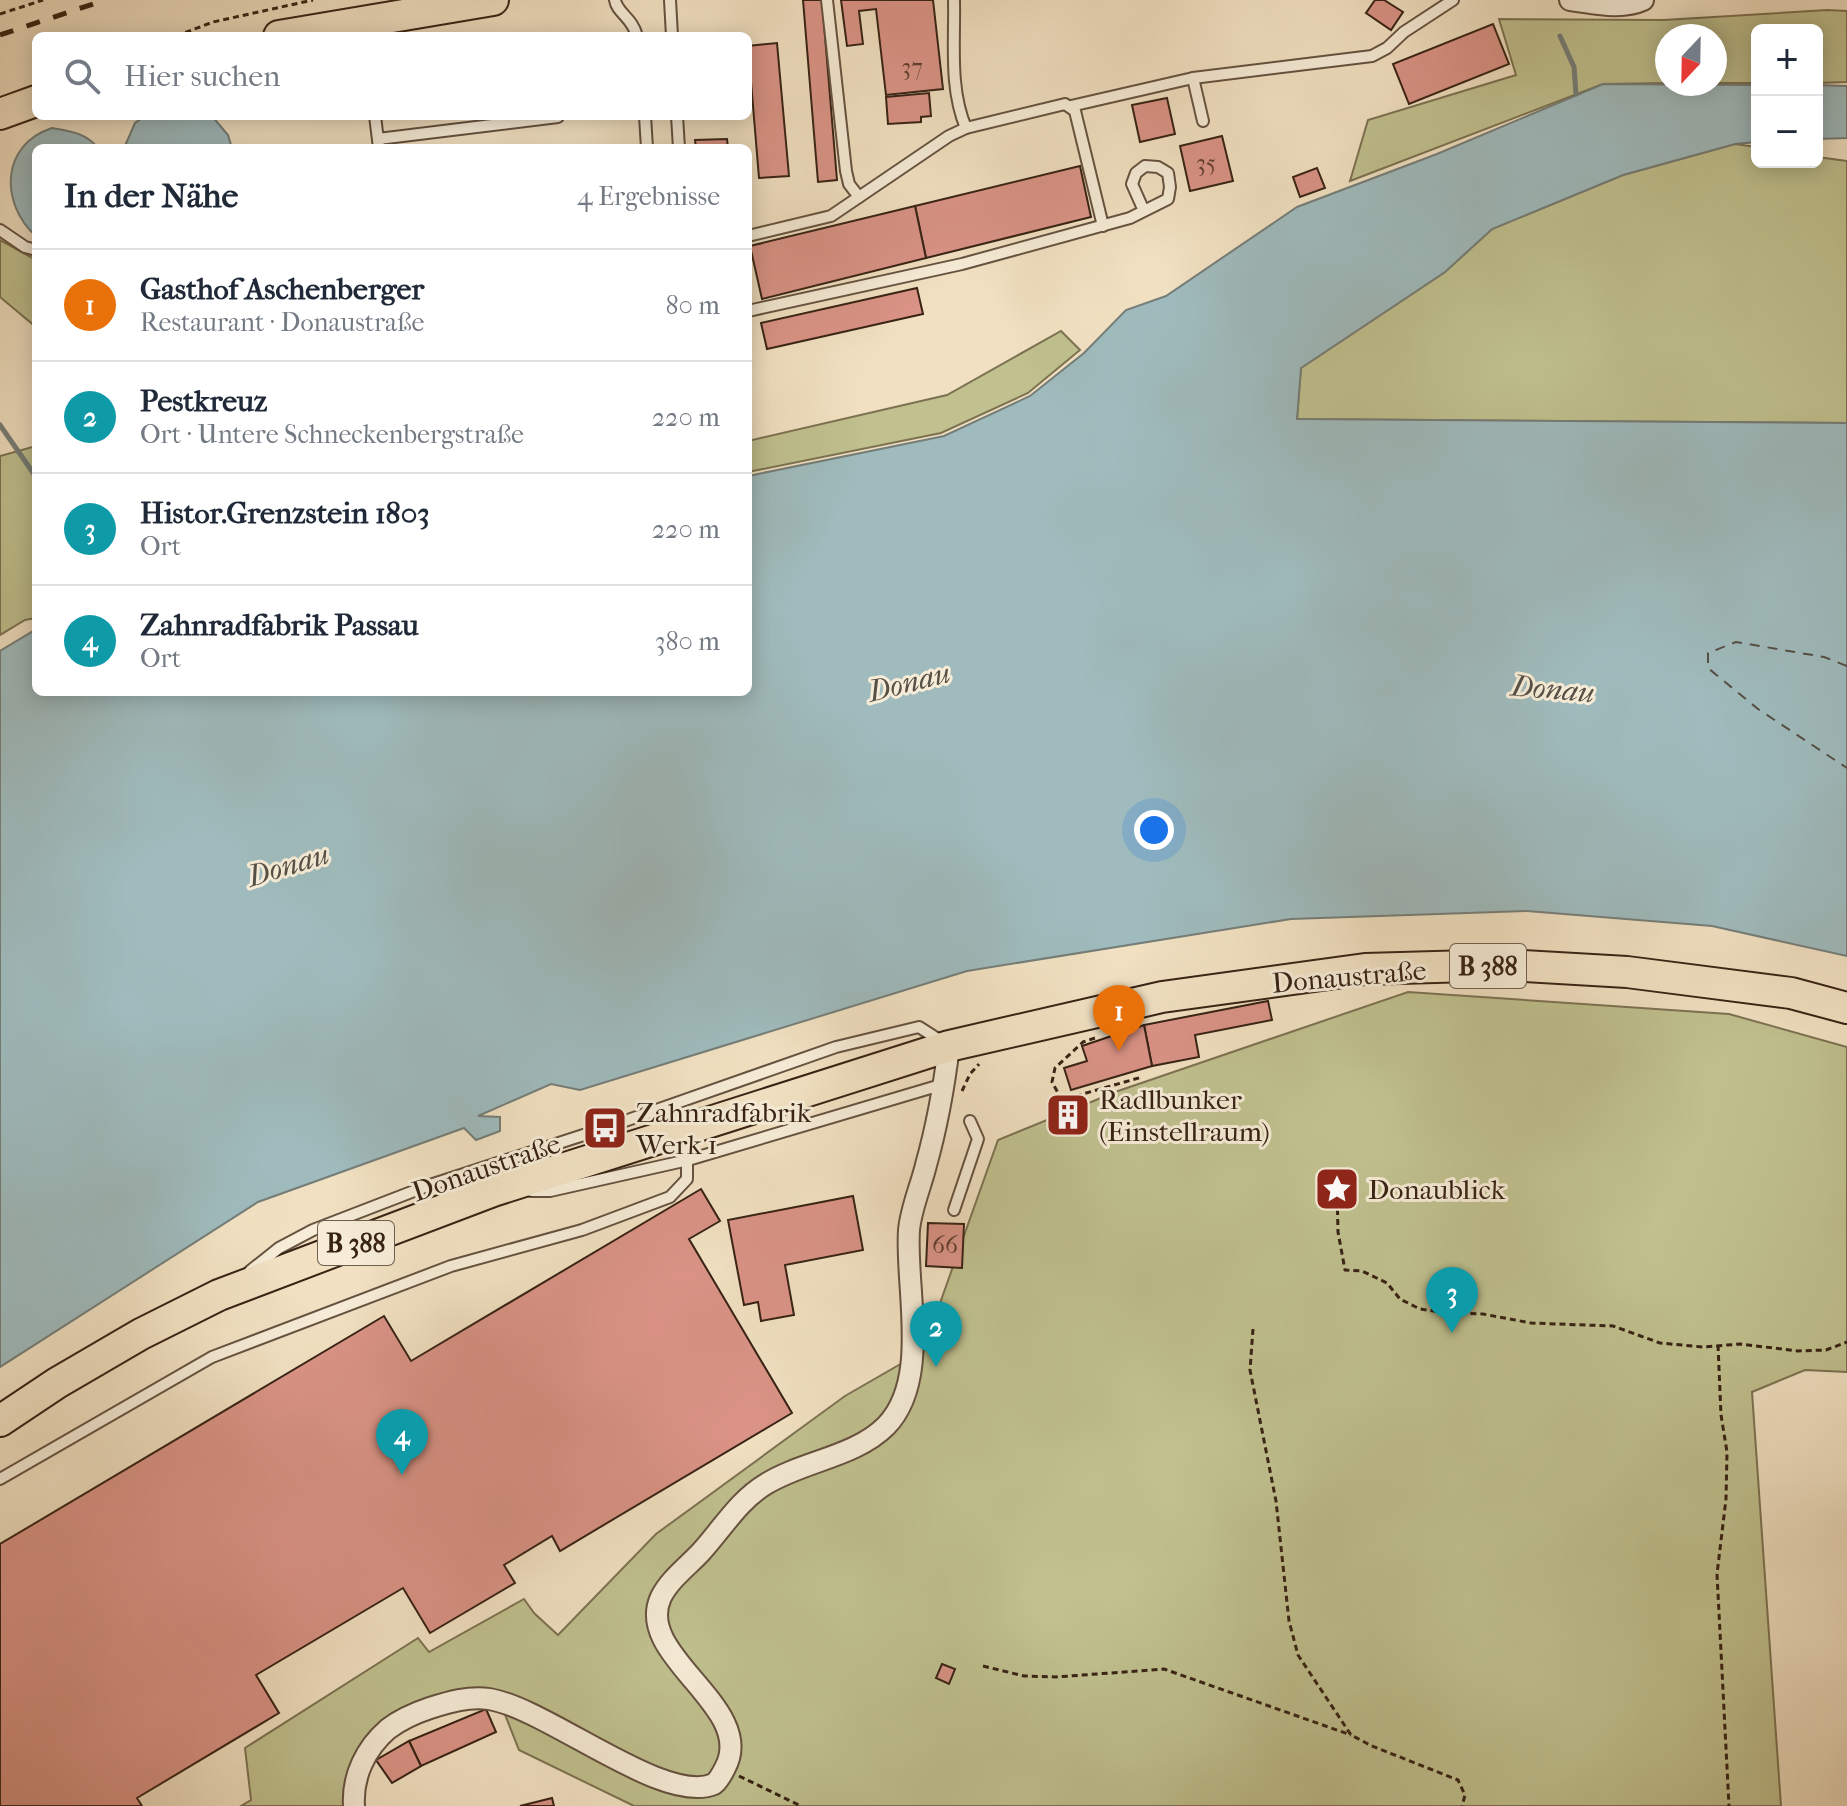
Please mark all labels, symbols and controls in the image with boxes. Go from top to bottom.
north arrow [1655,24,1727,96]
map controls [1751,24,1823,168]
button: + [1751,24,1823,96]
search box [32,32,752,120]
house number: 37 [901,53,923,81]
icon: search [60,54,104,98]
text: Hier suchen [124,59,280,94]
button: − [1751,96,1823,168]
house number: 35 [1196,149,1216,177]
text: In der Nähe [64,176,238,216]
text: 4 Ergebnisse [577,181,720,212]
text: Gasthof Aschenberger [140,272,424,307]
text: 1 [85,290,95,321]
text: 80 m [665,290,720,321]
text: Restaurant · Donaustraße [140,307,424,338]
text: Pestkreuz [140,384,267,419]
text: 2 [83,402,97,433]
text: 220 m [652,402,720,433]
text: Ort · Untere Schneckenbergstraße [140,419,524,450]
text: Histor.Grenzstein 1803 [140,496,430,531]
text: 3 [85,514,95,545]
text: 220 m [652,514,720,545]
text: Ort [140,531,181,562]
text: Zahnradfabrik Passau [140,608,419,643]
text: 4 [82,626,98,657]
text: 380 m [655,626,720,657]
text: Ort [140,643,181,674]
water label: Donau [862,655,954,710]
water label: Donau [1508,668,1596,711]
your location [1134,810,1174,850]
water label: Donau [241,837,333,895]
road number: B 388 [1450,944,1526,988]
street label: Donaustraße [1271,953,1428,1000]
pin: 1 [1093,985,1145,1051]
place label: Radlbunker (Einstellraum) [1099,1083,1270,1148]
building icon: Radlbunker (Einstellraum) [1044,1091,1092,1139]
place label: Zahnradfabrik Werk 1 [635,1096,812,1161]
bus stop icon: Zahnradfabrik Werk 1 [581,1104,629,1152]
street label: Donaustraße [408,1127,565,1208]
place icon: Donaublick [1313,1165,1361,1213]
place label: Donaublick [1368,1173,1506,1206]
road number: B 388 [318,1221,394,1265]
house number: 66 [932,1231,959,1259]
pin: 3 [1426,1267,1478,1333]
pin: 2 [910,1301,962,1367]
pin: 4 [376,1409,428,1475]

